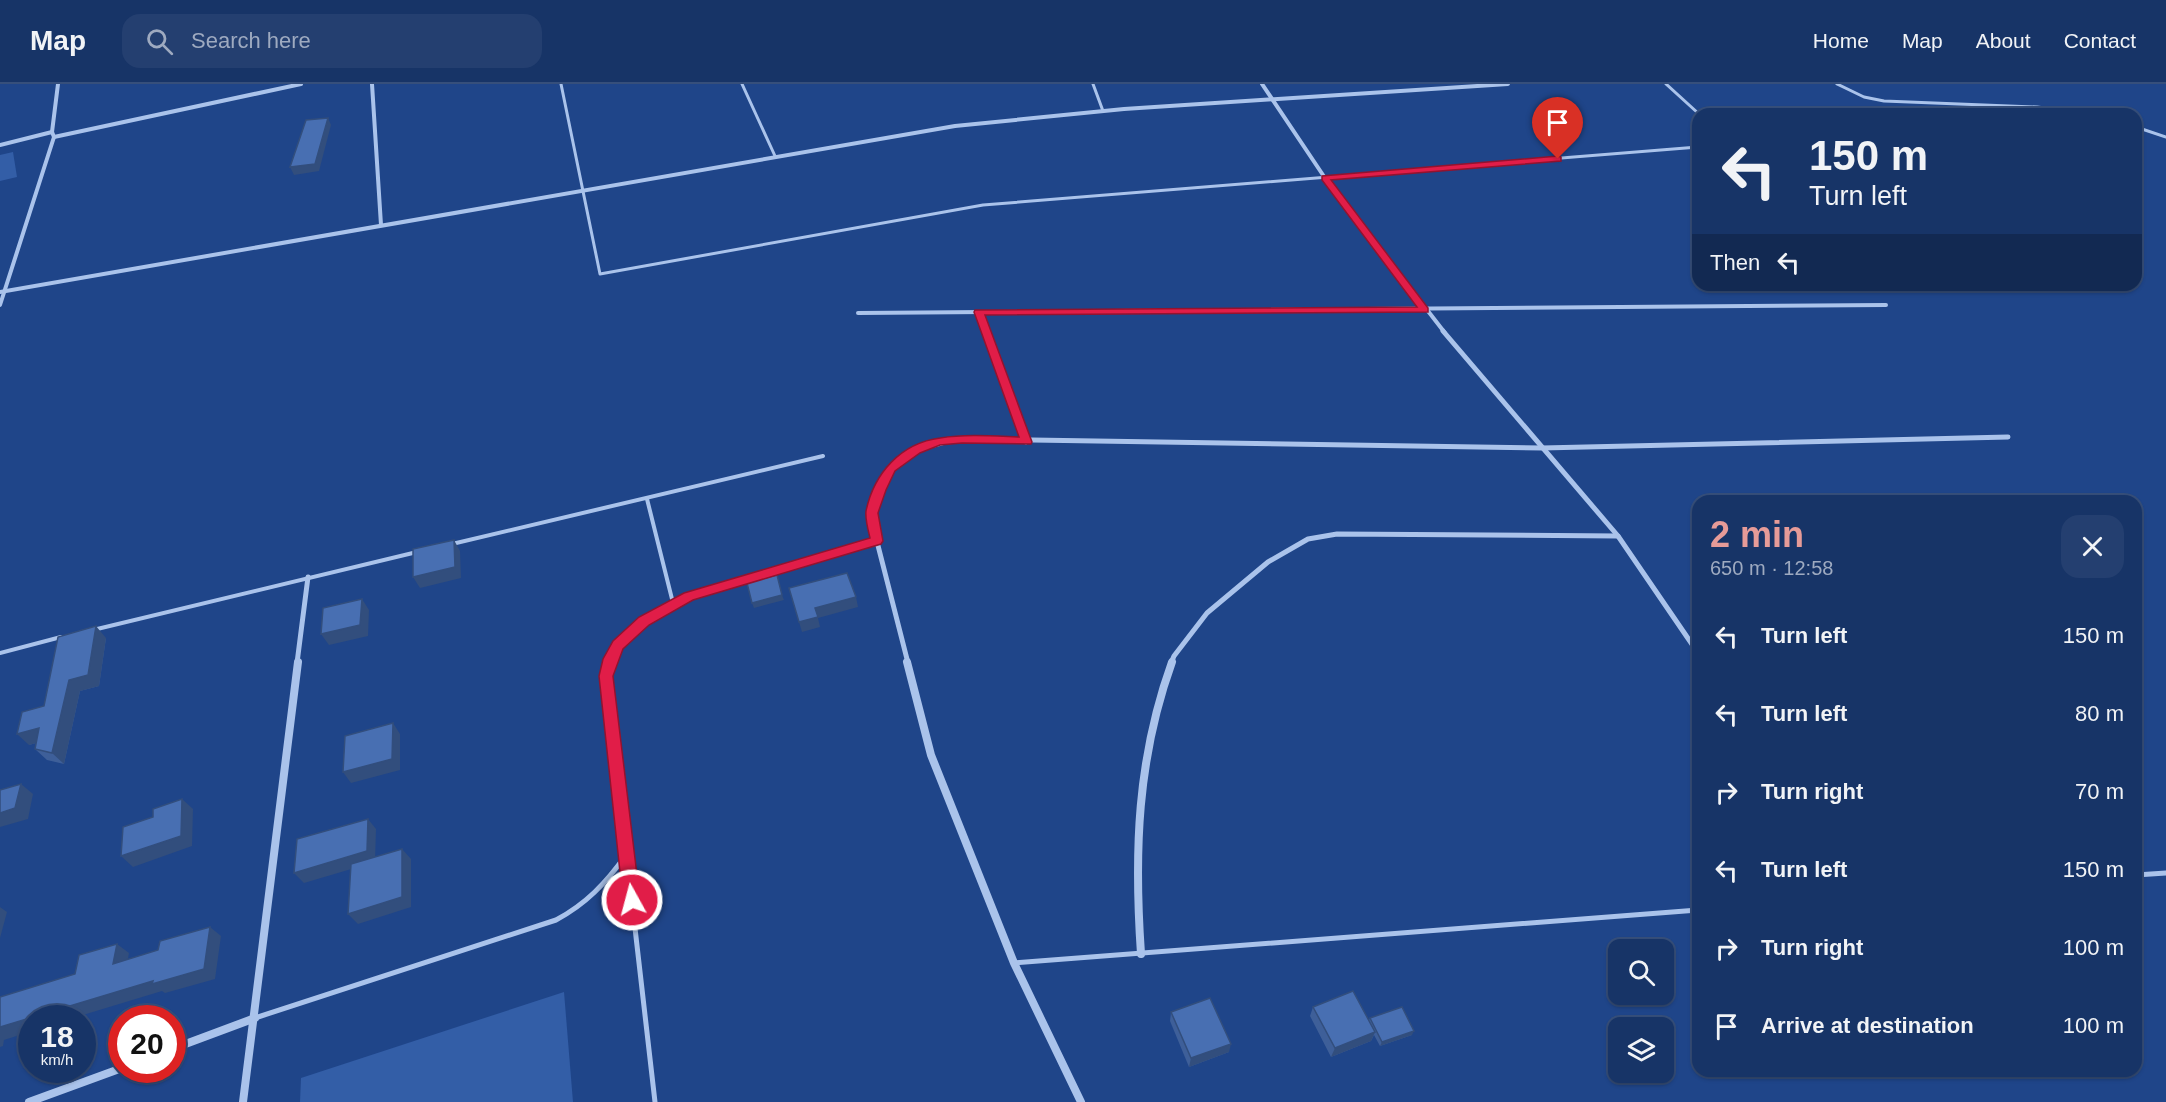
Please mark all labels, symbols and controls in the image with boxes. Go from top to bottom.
search box [122,14,542,68]
text: Map [30,25,86,56]
icon: search [143,25,176,58]
text: Search here [191,28,311,53]
text: Home [1813,29,1869,52]
text: Map [1902,29,1943,52]
text: About [1976,29,2031,52]
text: Contact [2064,29,2136,52]
pin [1532,97,1583,159]
icon: arrive [1541,106,1574,139]
icon: left [1710,132,1788,210]
text: 150 m [1809,132,1928,179]
text: Turn left [1809,181,1907,211]
icon: left [1772,246,1805,279]
text: Then [1710,250,1760,275]
text: 2 min [1710,514,1804,555]
button: close [2061,515,2124,578]
text: 650 m · 12:58 [1710,557,1833,579]
icon: left [1710,620,1743,653]
text: Turn left [1761,623,1847,648]
text: 150 m [2063,623,2124,648]
icon: left [1710,698,1743,731]
text: Turn left [1761,701,1847,726]
text: 80 m [2075,701,2124,726]
icon: right [1710,776,1743,809]
text: Turn right [1761,779,1863,804]
text: 70 m [2075,779,2124,804]
icon: left [1710,854,1743,887]
text: Turn left [1761,857,1847,882]
text: 150 m [2063,857,2124,882]
position arrow [600,868,664,932]
icon: right [1710,932,1743,965]
text: Turn right [1761,935,1863,960]
text: 100 m [2063,935,2124,960]
map controls [1608,939,1674,1083]
button: search [1608,939,1674,1005]
speed limit sign: 20 [108,1005,186,1083]
icon: arrive [1710,1010,1743,1043]
text: Arrive at destination [1761,1013,1974,1038]
text: 100 m [2063,1013,2124,1038]
button: layers [1608,1017,1674,1083]
text: 18 [40,1020,74,1053]
text: km/h [41,1051,73,1068]

